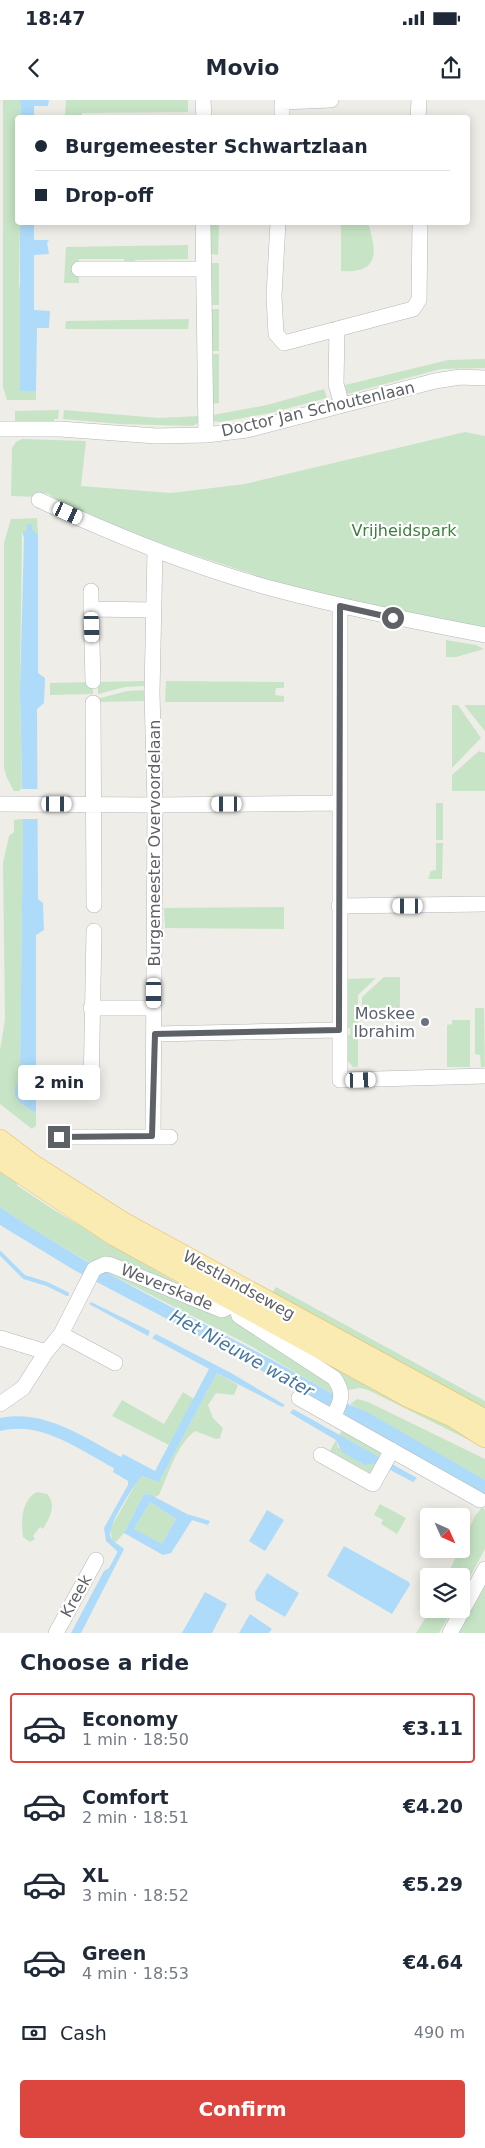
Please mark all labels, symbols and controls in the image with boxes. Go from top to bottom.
text: 18:47 [25,7,85,29]
icon: back [20,54,48,82]
icon: share [437,54,465,82]
text: Movio [205,55,280,80]
text: Burgemeester Schwartzlaan [65,135,368,157]
text: Drop-off [65,184,153,206]
street label: Doctor Jan Schoutenlaan [219,377,417,441]
car [51,500,84,526]
park label: Vrijheidspark [351,521,457,540]
route start [382,607,404,629]
car [83,612,100,642]
street label: Burgemeester Overvoordelaan [145,720,164,966]
car [42,797,72,812]
car [212,797,242,812]
car [393,899,423,914]
car [146,978,161,1008]
place label: Moskee Ibrahim [354,1004,415,1041]
marker: Moskee Ibrahim [419,1016,431,1028]
callout: 2 min [18,1064,100,1100]
car [345,1072,376,1088]
text: 2 min [34,1073,84,1092]
route end [48,1126,70,1148]
street label: Westlandseweg [180,1246,298,1324]
street label: Weverskade [118,1260,216,1314]
water label: Het Nieuwe water [166,1305,319,1402]
north arrow [420,1508,470,1558]
map controls [420,1508,470,1618]
button: layers [420,1568,470,1618]
street label: Kreek [57,1571,96,1621]
text: Choose a ride [20,1650,189,1675]
icon: car [22,1706,67,1751]
text: Economy [82,1708,178,1730]
text: €3.11 [403,1717,463,1739]
text: 1 min · 18:50 [82,1730,189,1749]
icon: car [22,1784,67,1829]
text: Comfort [82,1786,169,1808]
text: €4.20 [403,1795,463,1817]
text: 2 min · 18:51 [82,1808,189,1827]
icon: car [22,1862,67,1907]
text: XL [82,1864,109,1886]
text: €5.29 [403,1873,463,1895]
text: 3 min · 18:52 [82,1886,189,1905]
icon: car [22,1940,67,1985]
text: Green [82,1942,146,1964]
text: €4.64 [403,1951,463,1973]
text: 4 min · 18:53 [82,1964,189,1983]
icon: cash [20,2019,48,2047]
text: Cash [60,2022,107,2044]
text: 490 m [414,2023,465,2042]
button: Confirm [20,2080,465,2138]

